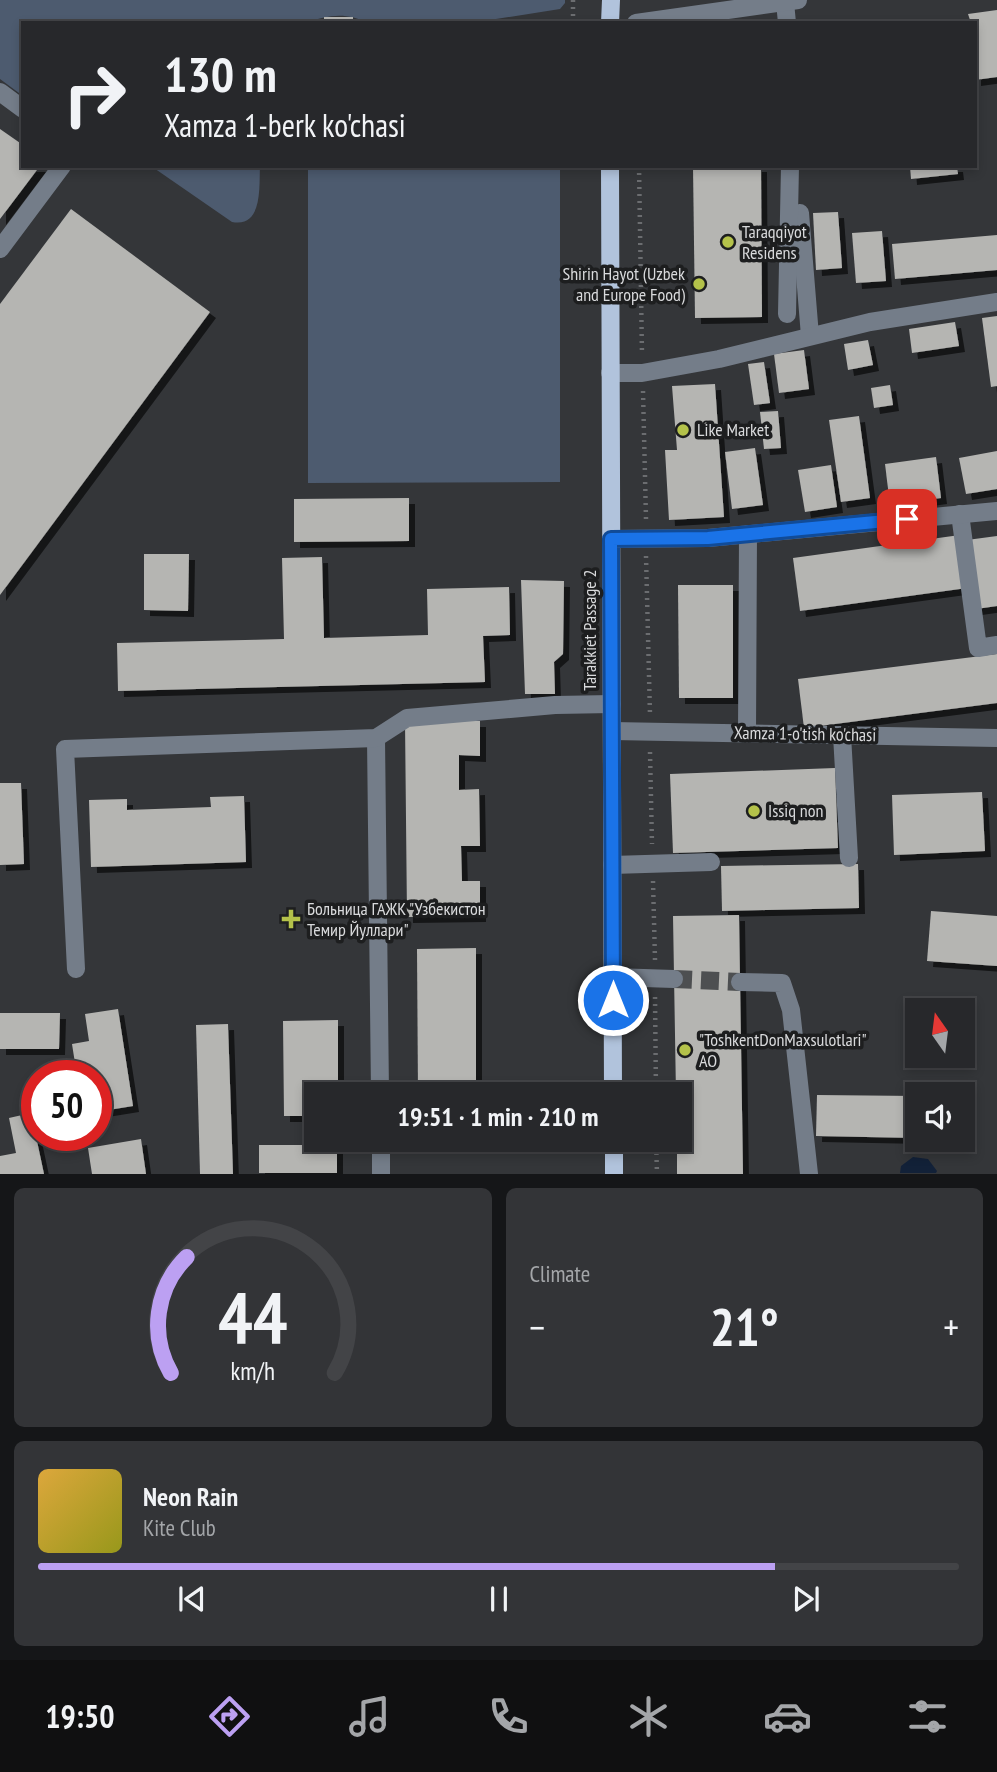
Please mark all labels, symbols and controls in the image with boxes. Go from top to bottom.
text: 130 m [164,42,277,106]
icon: right [49,49,140,140]
text: Xamza 1-berk ko'chasi [164,104,406,146]
place label: Taraqqiyot Residens [742,220,807,264]
marker: Taraqqiyot Residens [720,234,736,250]
place label: Shirin Hayot (Uzbek and Europe Food) [562,262,686,306]
marker: Shirin Hayot (Uzbek and Europe Food) [691,276,707,292]
place label: Like Market [697,418,769,441]
marker: Like Market [675,422,691,438]
pin [877,489,937,549]
icon: arrive [888,500,926,538]
street label: Tarakkiet Passage 2 [578,569,601,691]
street label: Xamza 1-o'tish ko'chasi [734,721,876,746]
place label: Issiq non [768,799,823,822]
marker: Issiq non [746,803,762,819]
place label: Больница ГАЖК "Узбекистон Темир Йуллари" [307,897,486,941]
marker: Больница ГАЖК "Узбекистон Темир Йуллари" [281,909,301,929]
position arrow [576,963,650,1037]
north arrow [905,998,975,1068]
map controls [905,998,975,1152]
place label: "ToshkentDonMaxsulotlari" AO [699,1028,867,1072]
marker: "ToshkentDonMaxsulotlari" AO [677,1042,693,1058]
speed limit sign: 50 [21,1060,112,1151]
button: sound [905,1082,975,1152]
text: 19:51 · 1 min · 210 m [398,1100,598,1133]
text: Climate [530,1259,590,1288]
text: 44 [218,1270,288,1364]
text: 21° [710,1293,779,1360]
text: − [530,1302,545,1351]
text: + [943,1302,959,1351]
text: km/h [231,1355,275,1387]
text: Neon Rain [143,1480,238,1513]
text: Kite Club [143,1513,216,1542]
icon: previous [173,1580,211,1618]
icon: pause [480,1580,518,1618]
icon: next [787,1580,825,1618]
icon: directions [205,1692,254,1741]
icon: music [345,1692,394,1741]
icon: phone [484,1692,533,1741]
icon: climate [624,1692,673,1741]
icon: car [763,1692,812,1741]
icon: filters [903,1692,952,1741]
text: 19:50 [45,1695,114,1737]

